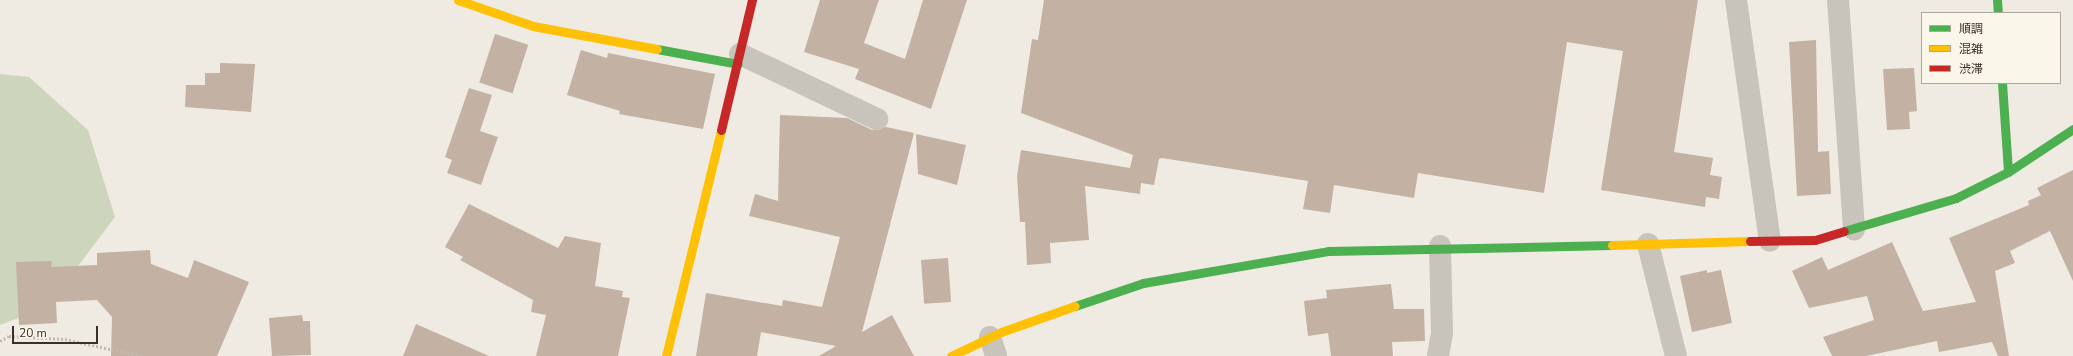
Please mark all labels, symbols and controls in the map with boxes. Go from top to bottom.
legend [1921,12,2061,84]
text: 順調 [1959,21,1983,37]
text: 混雑 [1959,41,1983,57]
text: 渋滞 [1959,61,1983,77]
scale bar [14,318,100,344]
text: 20 m [19,325,47,341]

